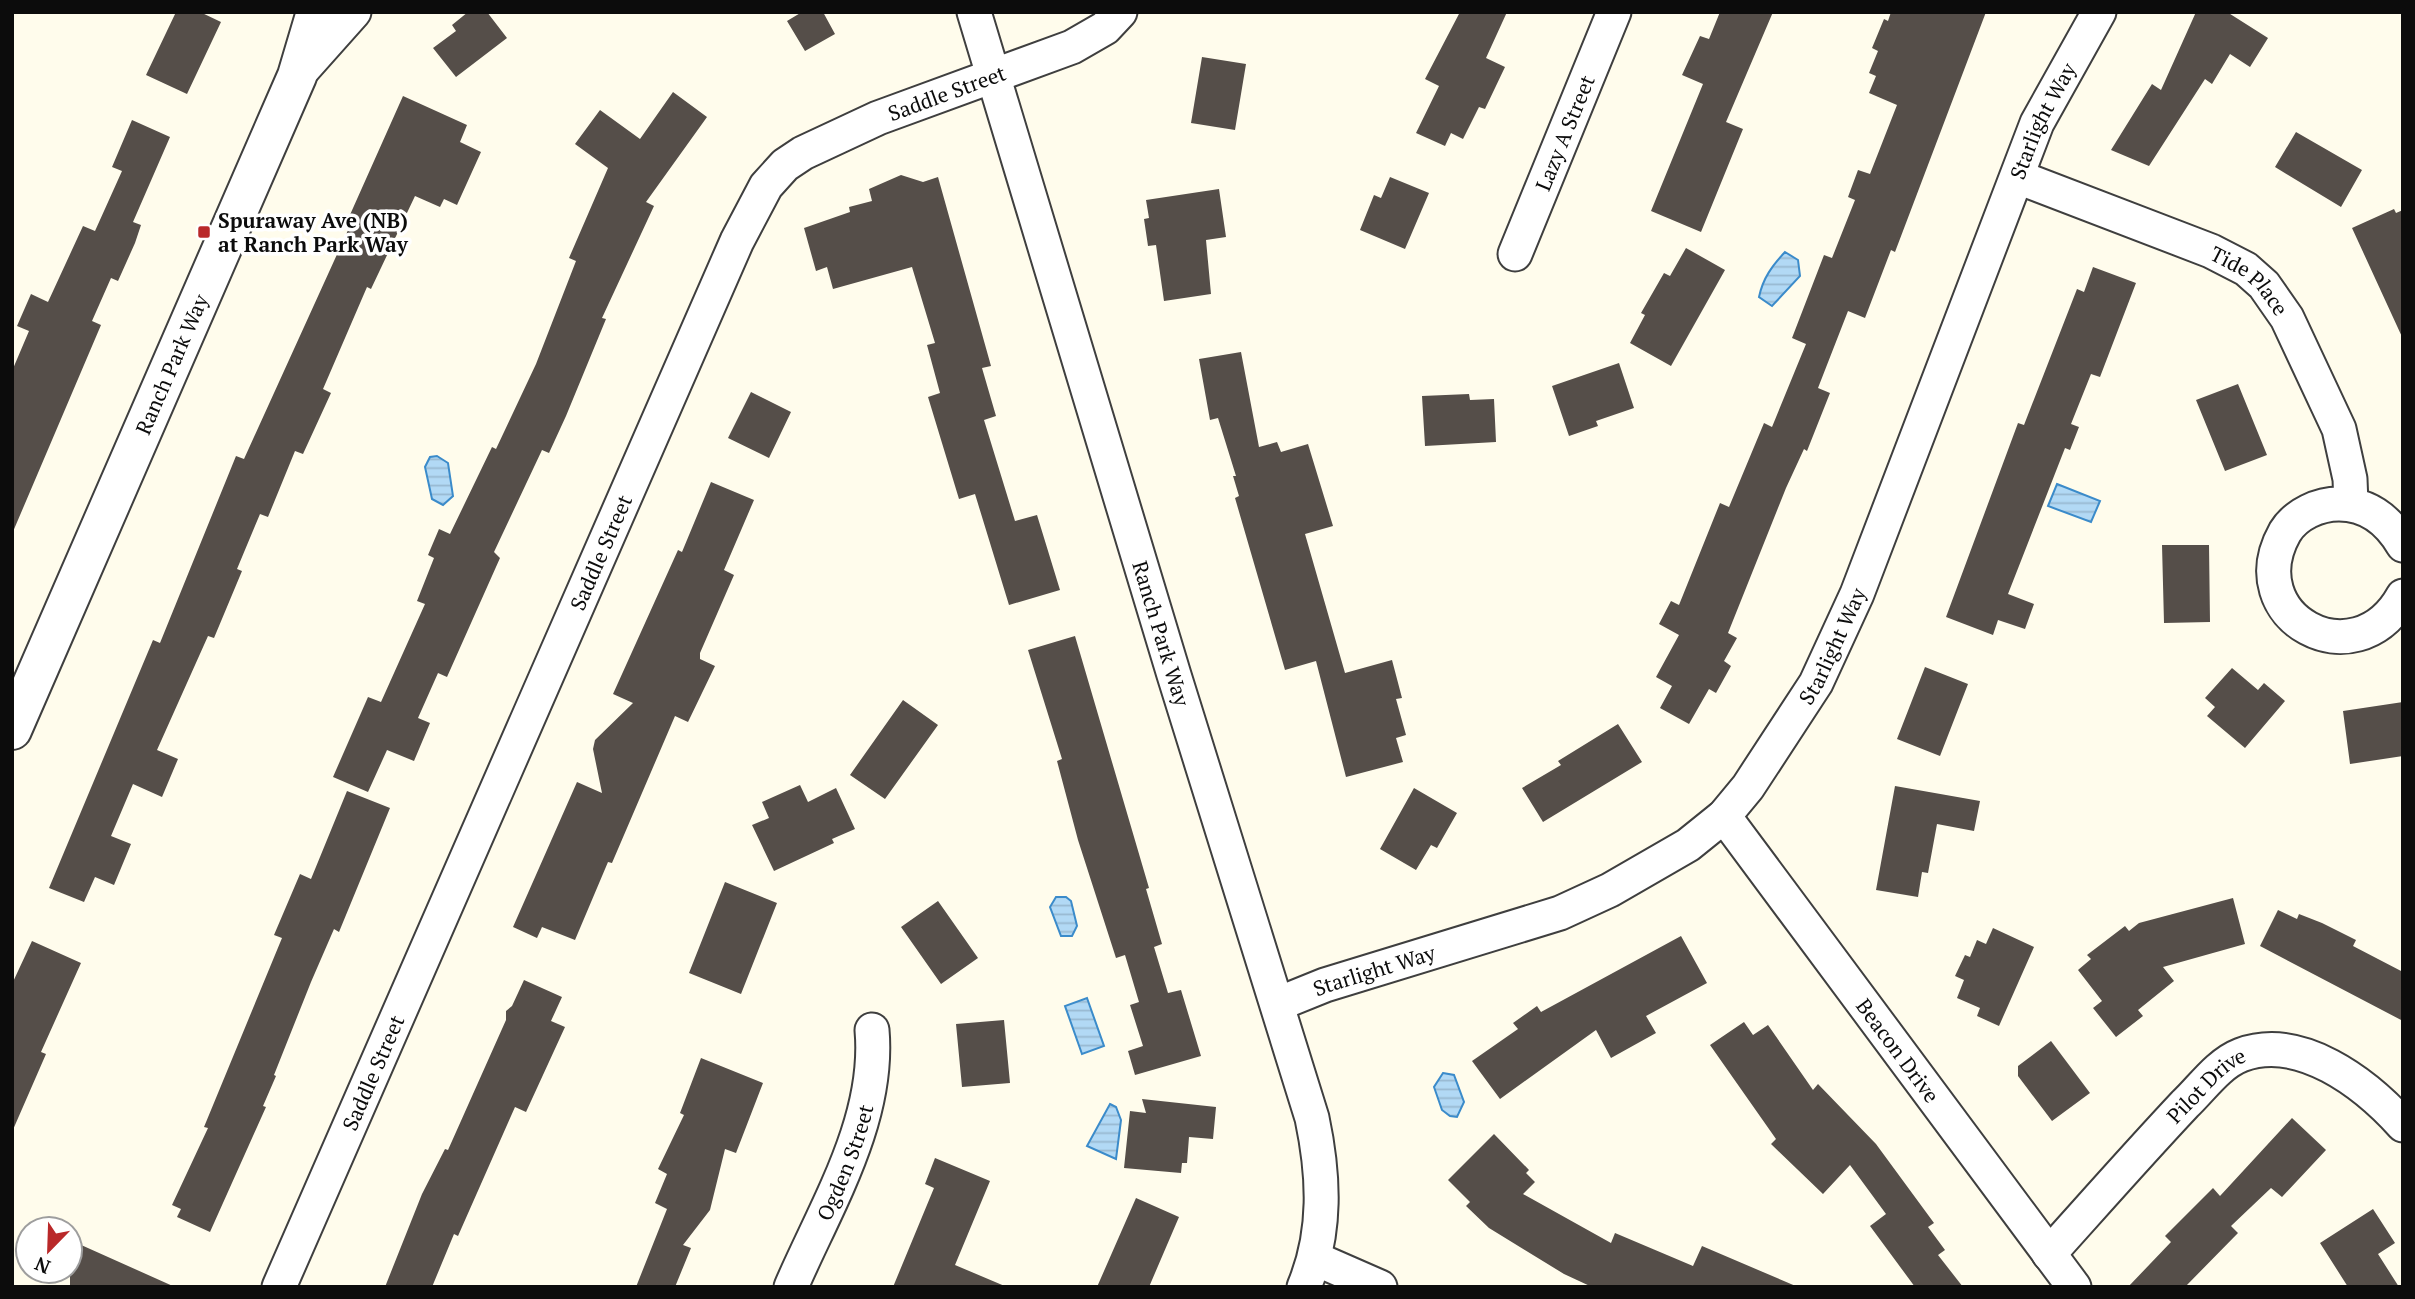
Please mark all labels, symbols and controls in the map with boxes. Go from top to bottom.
street label: Starlight Way [2003,57,2082,183]
street label: Saddle Street [884,58,1010,127]
street label: Lazy A Street [1528,71,1601,195]
place label: Spuraway Ave (NB) at Ranch Park Way [218,206,409,258]
marker: Spuraway Ave (NB) at Ranch Park Way [196,224,212,240]
street label: Tide Place [2206,239,2295,321]
street label: Ranch Park Way [129,289,214,439]
street label: Saddle Street [563,490,638,614]
street label: Ranch Park Way [1126,557,1197,710]
street label: Starlight Way [1792,584,1872,710]
street label: Starlight Way [1309,938,1439,1002]
street label: Beacon Drive [1850,993,1946,1108]
street label: Saddle Street [335,1010,410,1135]
street label: Pilot Drive [2160,1041,2250,1129]
street label: Ogden Street [810,1101,880,1225]
north arrow [14,1215,84,1285]
text: N [30,1252,54,1280]

